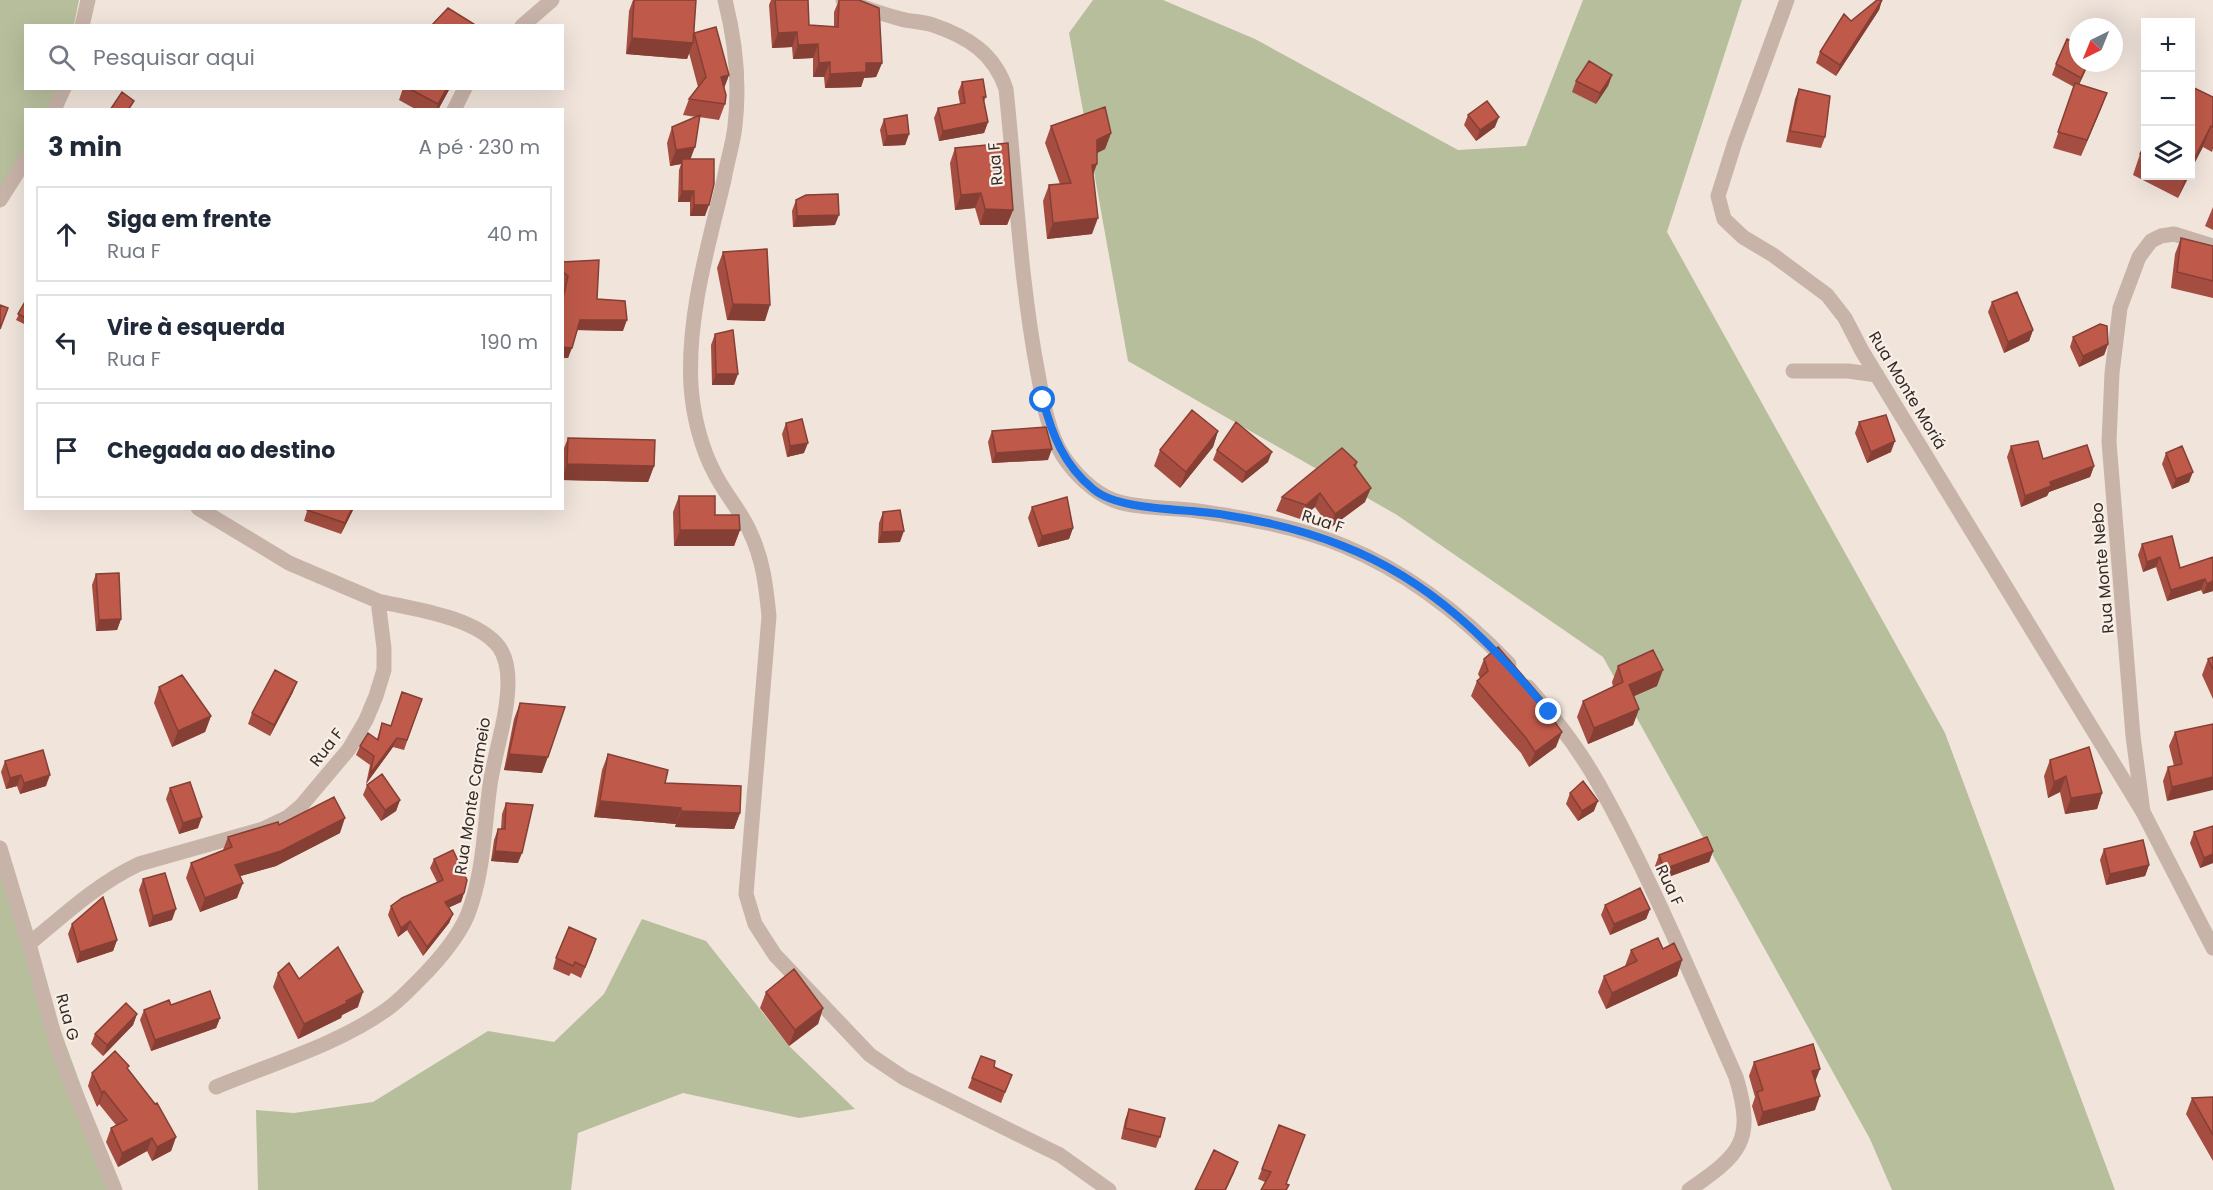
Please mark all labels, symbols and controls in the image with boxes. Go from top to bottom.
north arrow [2069,18,2123,72]
map controls [2141,18,2195,180]
button: + [2141,18,2195,72]
search box [24,24,564,90]
icon: search [45,41,78,74]
text: Pesquisar aqui [93,42,255,73]
button: − [2141,72,2195,126]
button: layers [2141,126,2195,180]
text: 3 min [48,129,122,165]
text: A pé · 230 m [419,133,540,161]
street label: Rua F [982,141,1009,186]
text: Siga em frente [107,204,271,235]
icon: ahead [50,218,83,251]
text: 40 m [487,220,538,248]
text: Rua F [107,237,161,265]
text: Vire à esquerda [107,312,285,343]
icon: left [50,326,83,359]
street label: Rua Monte Moriá [1863,327,1952,454]
text: 190 m [481,328,538,356]
text: Rua F [107,345,161,373]
route start [1029,386,1055,412]
icon: arrive [50,434,83,467]
text: Chegada ao destino [107,435,335,466]
street label: Rua Monte Nebo [2085,501,2120,634]
street label: Rua F [1299,504,1347,539]
route end [1535,698,1561,724]
street label: Rua Monte Carmeio [449,716,496,876]
street label: Rua F [304,723,349,771]
street label: Rua F [1650,861,1689,910]
street label: Rua G [50,991,85,1043]

